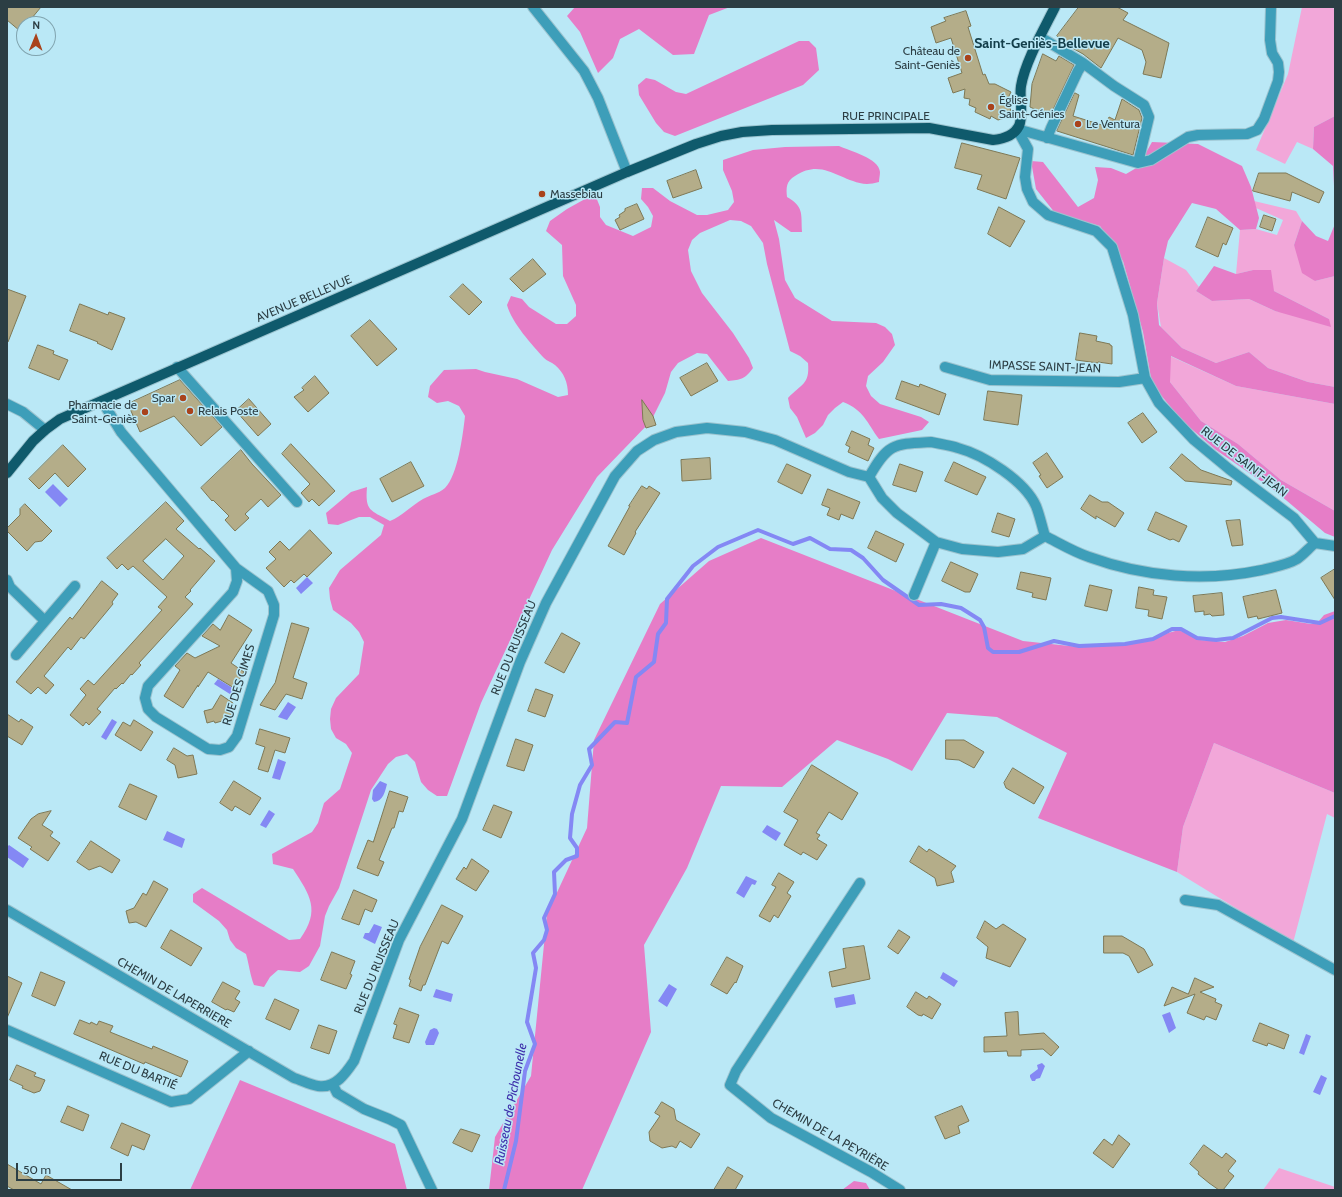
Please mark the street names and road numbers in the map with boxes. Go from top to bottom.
street label: RUE PRINCIPALE [842,109,930,123]
street label: AVENUE BELLEVUE [254,272,354,326]
street label: IMPASSE SAINT-JEAN [989,358,1101,376]
street label: RUE DE SAINT-JEAN [1198,424,1290,500]
street label: RUE DU RUISSEAU [488,599,540,697]
street label: RUE DES CIMES [220,643,258,727]
street label: RUE DU RUISSEAU [351,918,403,1016]
street label: CHEMIN DE LAPERRIERE [114,954,234,1032]
street label: RUE DU BARTIÉ [97,1049,179,1093]
street label: CHEMIN DE LA PEYRIÈRE [769,1096,891,1174]

